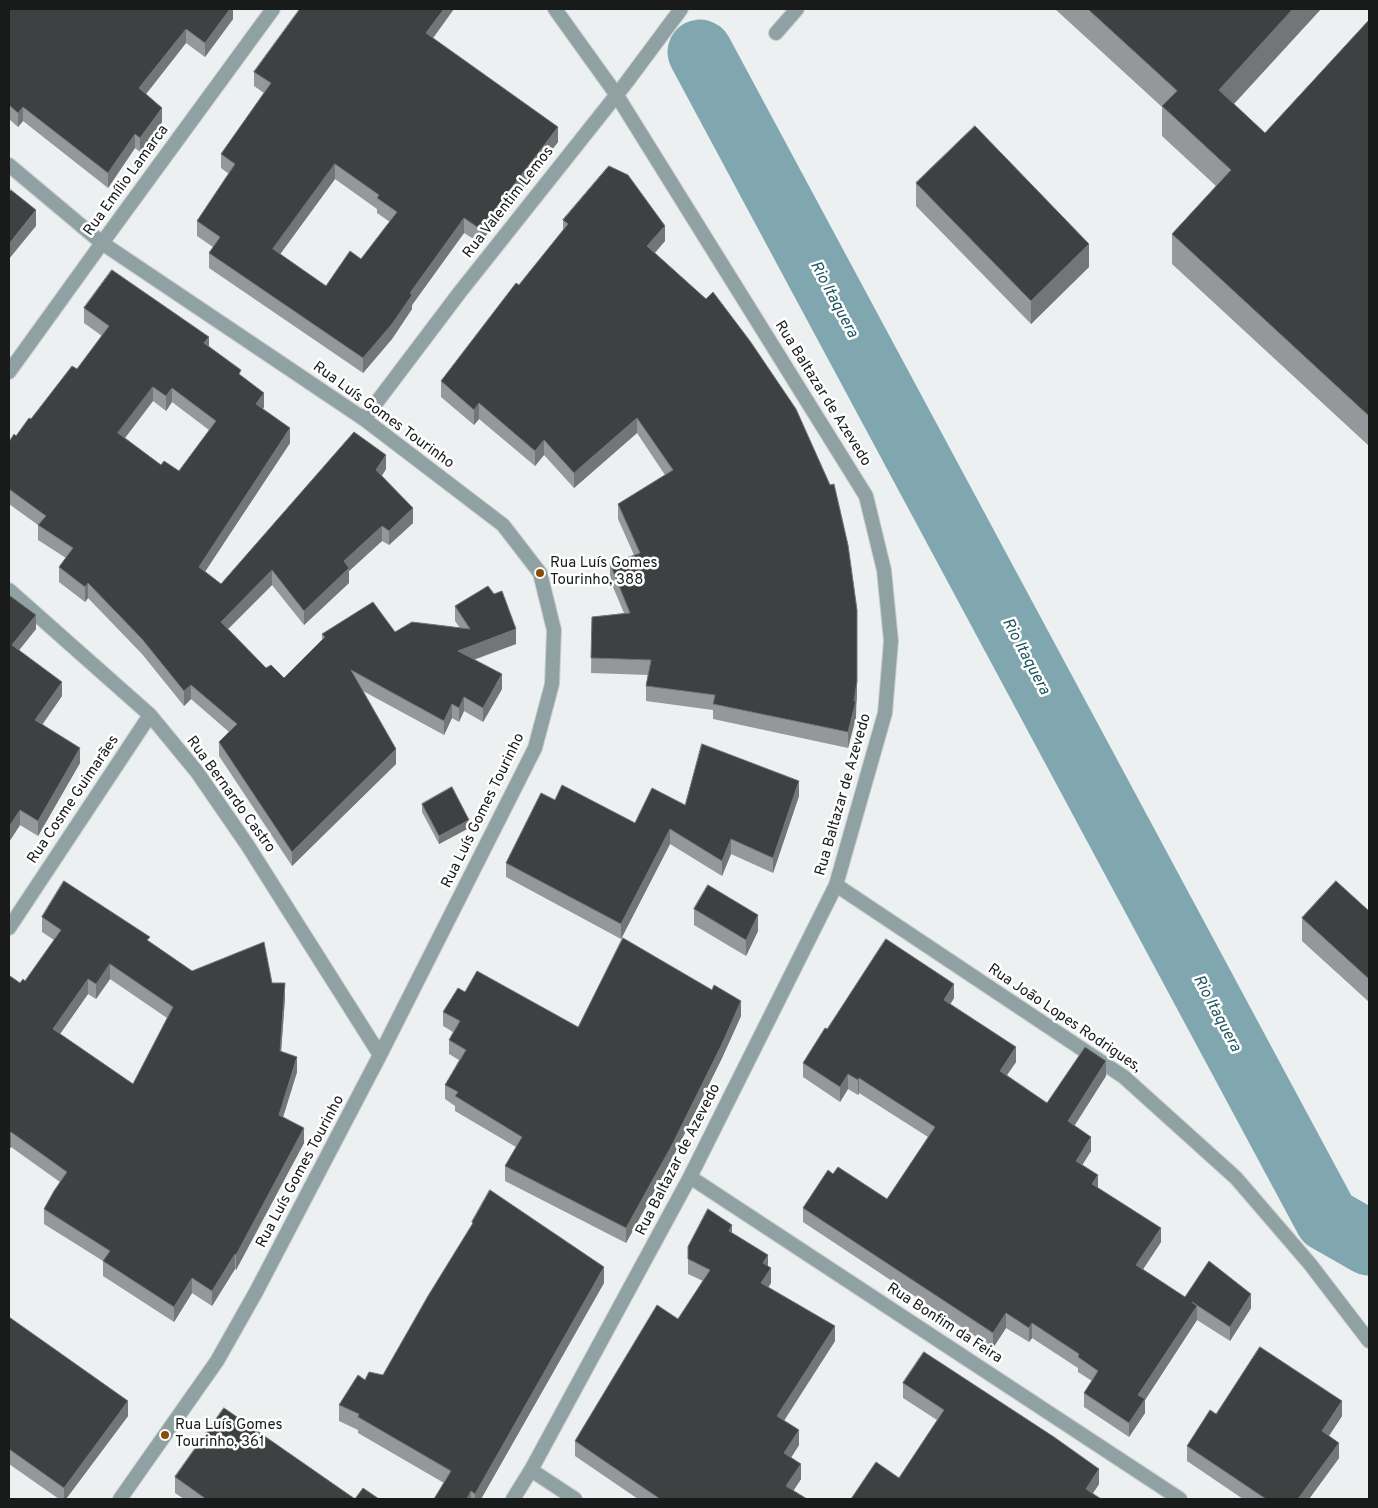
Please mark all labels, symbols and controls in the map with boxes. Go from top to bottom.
street label: Rua Emílio Lamarca [81,122,173,240]
street label: Rua Valentim Lemos [460,144,558,262]
water label: Rio Itaquera [805,258,861,342]
street label: Rua Baltazar de Azevedo [770,318,874,470]
street label: Rua Luís Gomes Tourinho [309,359,457,473]
place label: Rua Luís Gomes Tourinho, 388 [550,555,657,590]
marker: Rua Luís Gomes Tourinho, 388 [534,567,546,579]
water label: Rio Itaquera [997,615,1053,699]
street label: Rua Baltazar de Azevedo [812,712,876,878]
street label: Rua Luís Gomes Tourinho [439,731,529,891]
street label: Rua Cosme Guimarães [24,732,124,868]
street label: Rua Bernardo Castro [182,733,278,857]
street label: Rua João Lopes Rodrigues, [984,961,1144,1077]
water label: Rio Itaquera [1188,972,1244,1056]
street label: Rua Baltazar de Azevedo [633,1081,725,1239]
street label: Rua Luís Gomes Tourinho [253,1093,349,1251]
street label: Rua Bonfim da Feira [883,1280,1005,1368]
place label: Rua Luís Gomes Tourinho, 361 [175,1417,282,1452]
marker: Rua Luís Gomes Tourinho, 361 [159,1429,171,1441]

